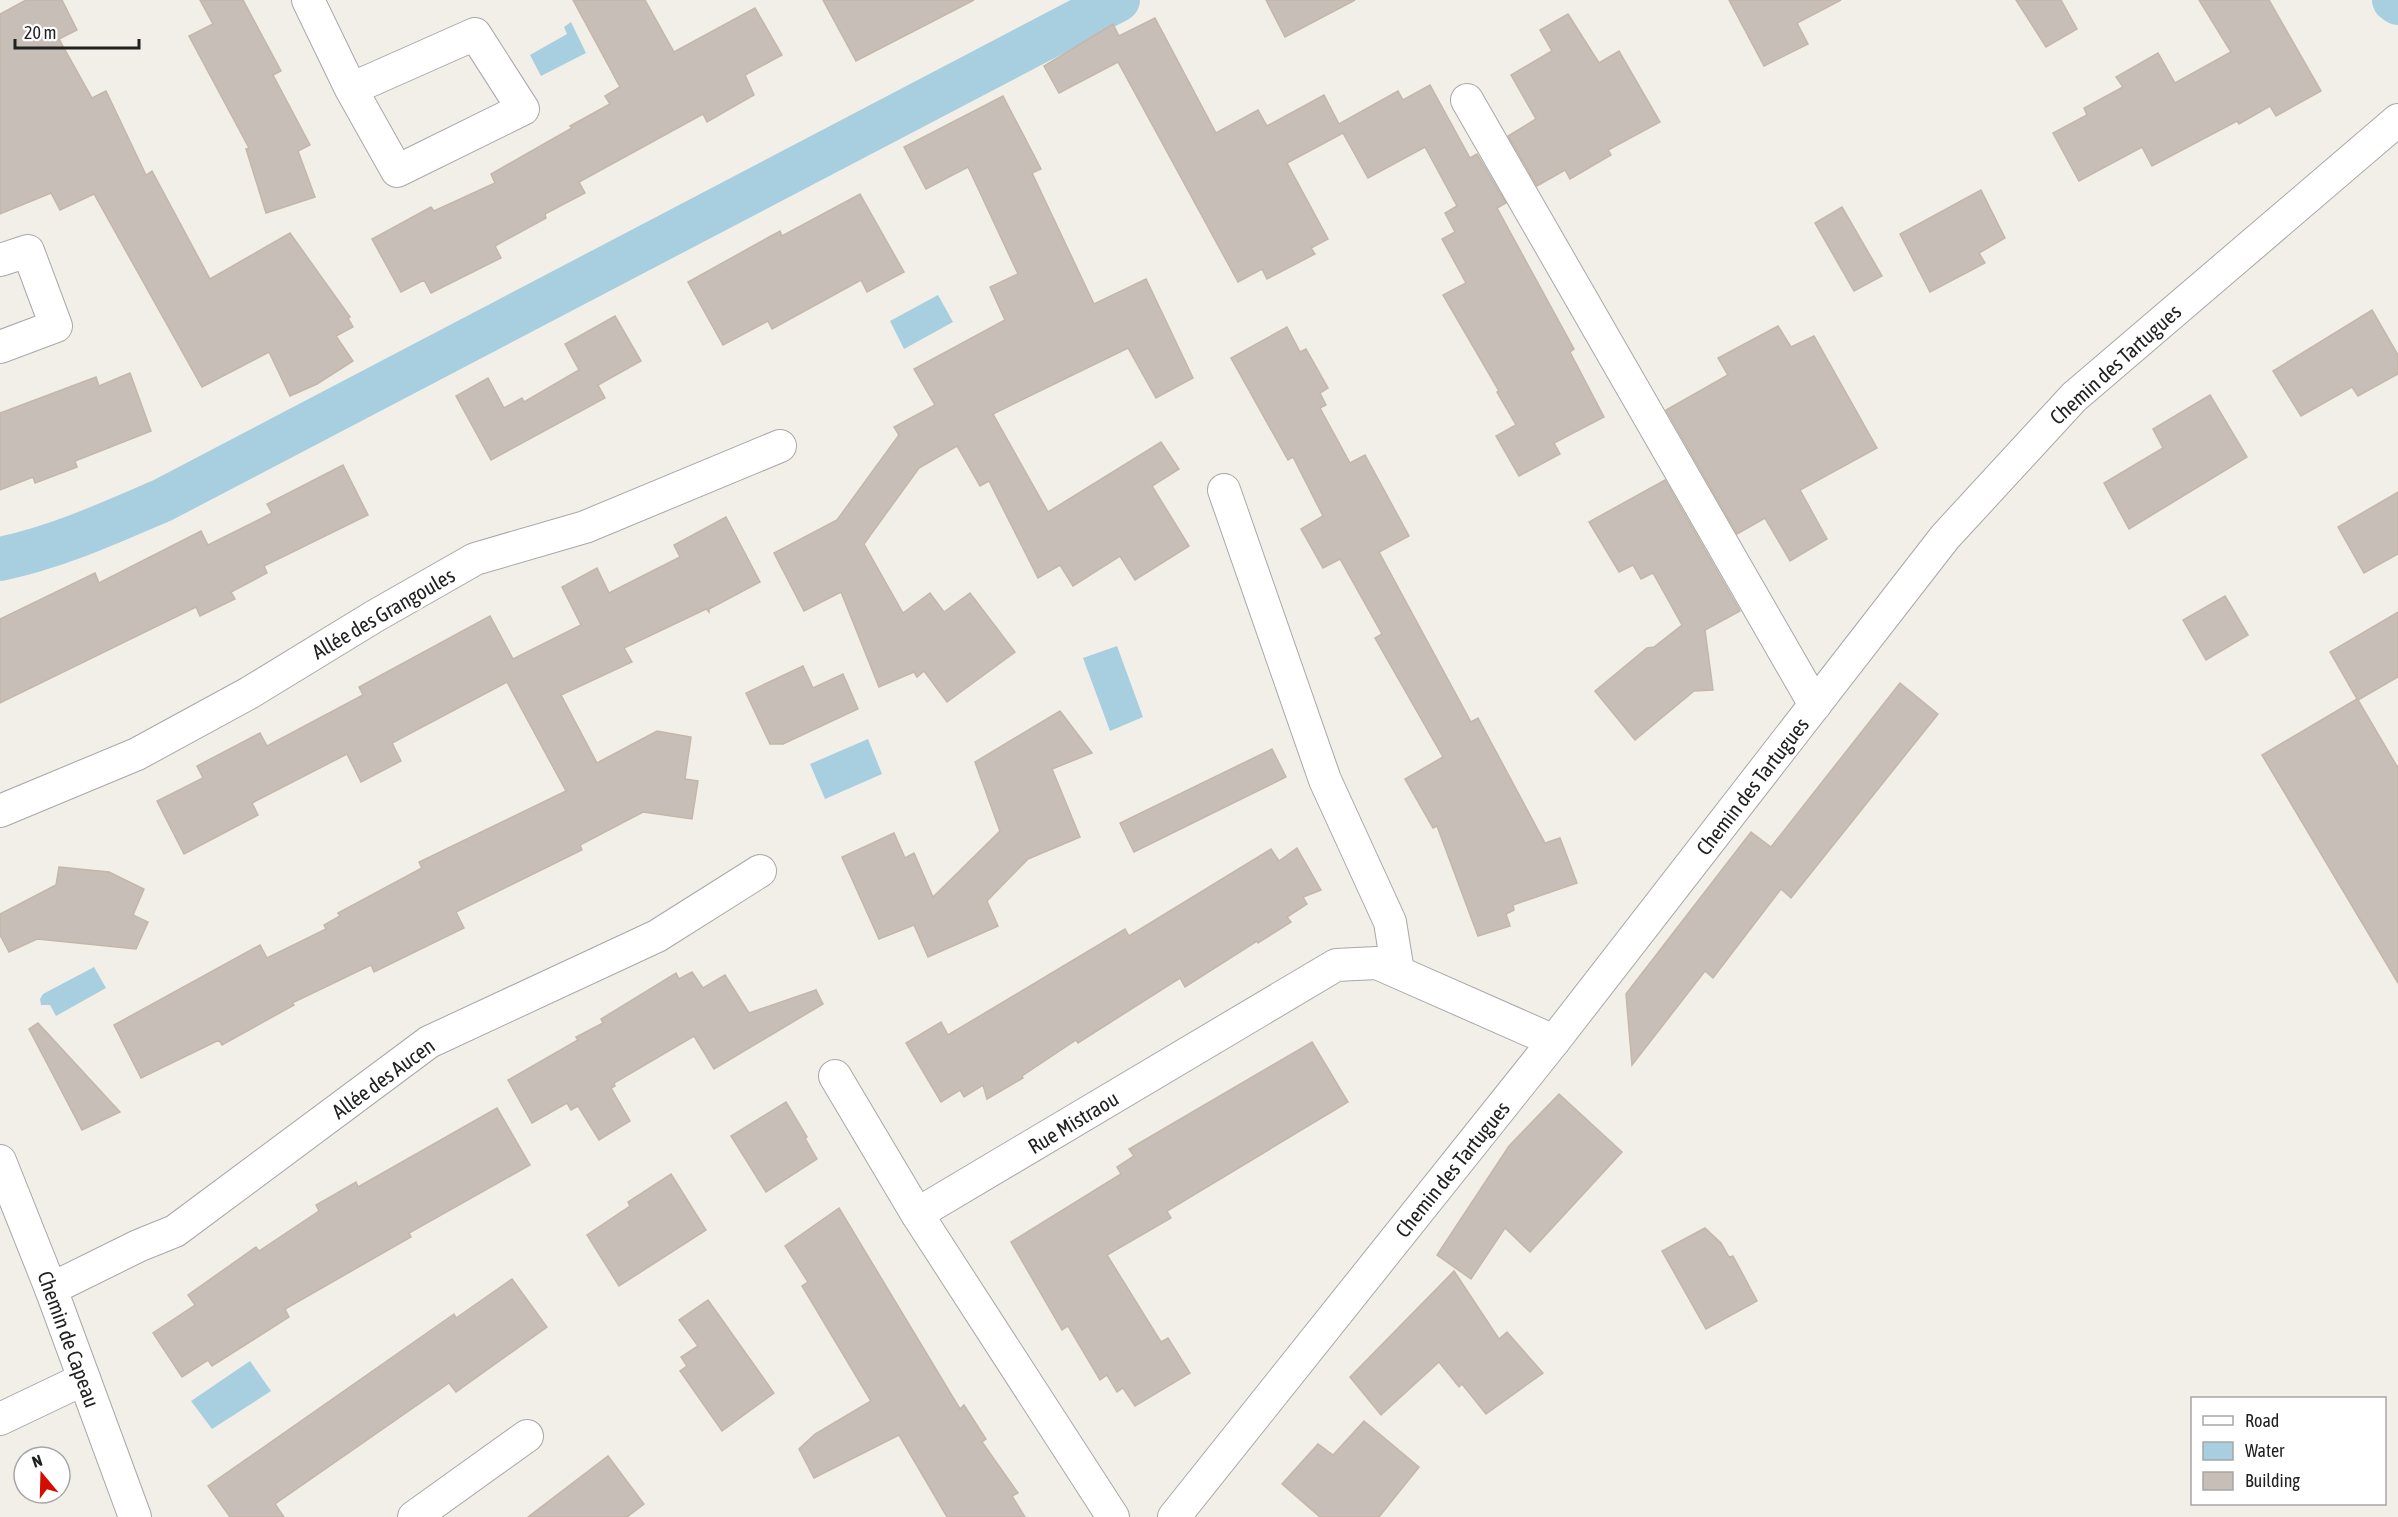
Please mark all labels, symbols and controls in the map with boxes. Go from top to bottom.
scale bar [15,12,140,50]
text: 20 m [24,22,56,43]
street label: Chemin des Tartugues [2045,299,2185,429]
street label: Allée des Grangoules [307,562,459,664]
street label: Chemin des Tartugues [1691,713,1813,859]
street label: Allée des Aucen [327,1033,439,1123]
street label: Rue Mistraou [1024,1086,1122,1158]
street label: Chemin des Tartugues [1390,1096,1514,1242]
street label: Chemin de Capeau [33,1268,105,1410]
legend [2191,1397,2386,1505]
text: Road [2245,1410,2279,1431]
text: Water [2245,1440,2285,1461]
north arrow [12,1445,72,1505]
text: N [30,1451,45,1471]
text: Building [2245,1470,2300,1491]

